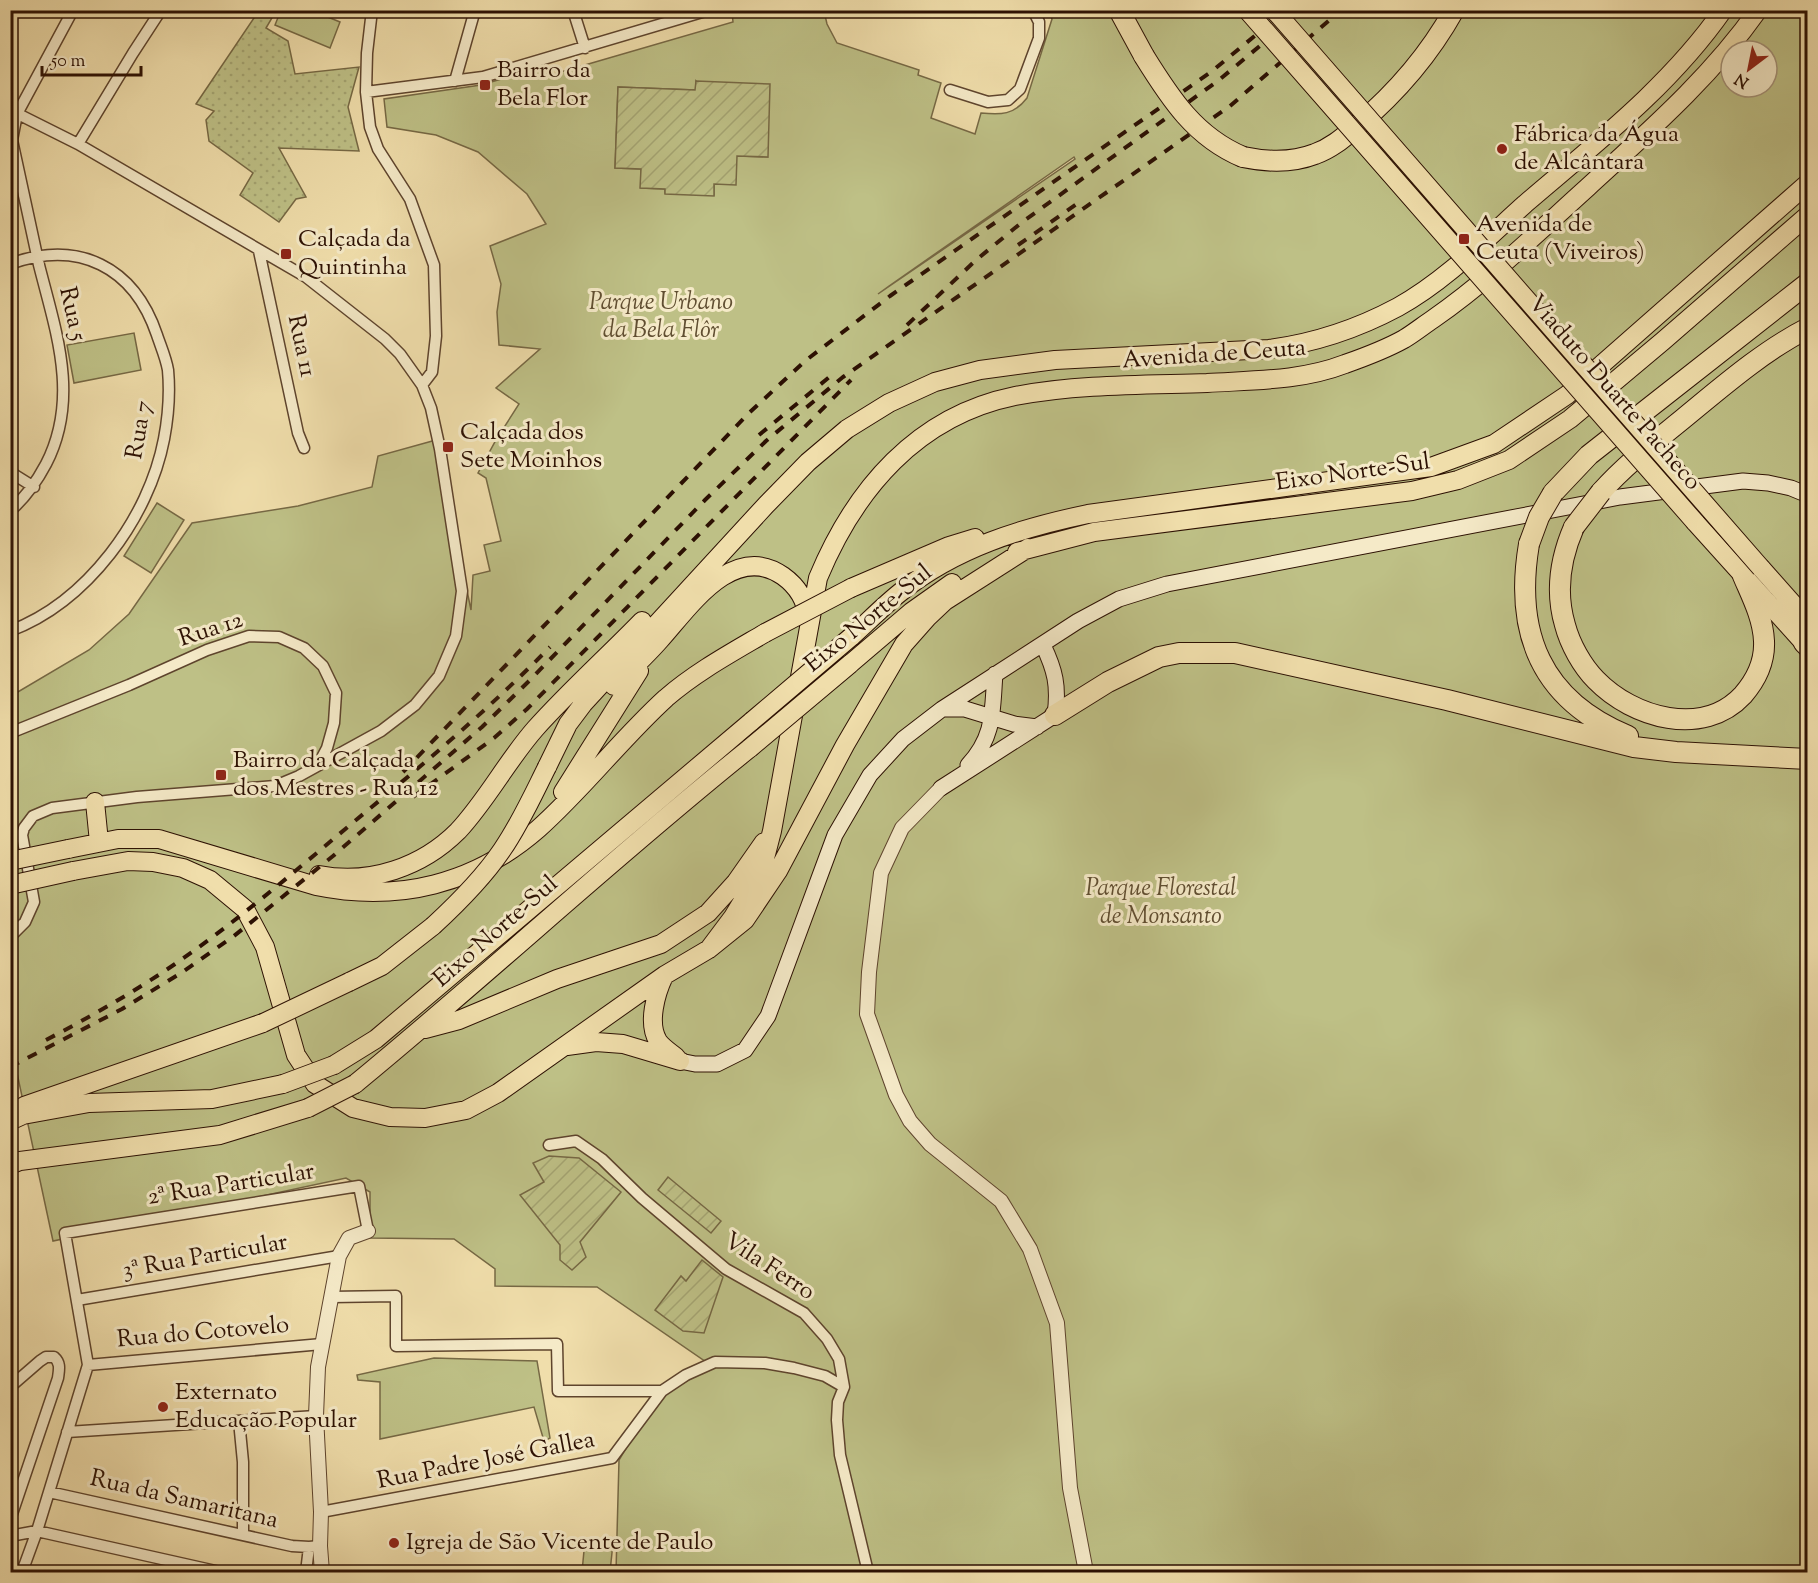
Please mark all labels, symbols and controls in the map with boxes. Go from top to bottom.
scale bar [42,39,141,77]
north arrow [1719,39,1779,99]
text: 50 m [50,49,86,75]
place label: Bairro da Bela Flor [497,54,591,116]
text: N [1731,66,1754,93]
marker: Bairro da Bela Flor [478,78,492,92]
place label: Fábrica da Água de Alcântara [1514,118,1679,180]
marker: Fábrica da Água de Alcântara [1495,142,1509,156]
place label: Avenida de Ceuta (Viveiros) [1476,208,1644,270]
place label: Calçada da Quintinha [298,223,410,285]
marker: Avenida de Ceuta (Viveiros) [1457,232,1471,246]
marker: Calçada da Quintinha [279,247,293,261]
street label: Rua 5 [49,284,95,344]
park label: Parque Urbano da Bela Flôr [589,286,733,348]
street label: Viaduto Duarte Pacheco [1519,288,1709,498]
street label: Rua 11 [278,312,324,380]
street label: Avenida de Ceuta [1121,332,1307,378]
street label: Rua 7 [118,398,162,462]
place label: Calçada dos Sete Moinhos [460,416,602,478]
marker: Calçada dos Sete Moinhos [441,440,455,454]
street label: Eixo Norte-Sul [1273,445,1433,501]
street label: Eixo Norte-Sul [798,557,940,681]
street label: Rua 12 [174,604,248,656]
place label: Bairro da Calçada dos Mestres - Rua 12 [233,744,438,806]
marker: Bairro da Calçada dos Mestres - Rua 12 [214,768,228,782]
street label: Eixo Norte-Sul [426,868,566,996]
park label: Parque Florestal de Monsanto [1085,872,1237,934]
street label: 2ª Rua Particular [145,1155,317,1215]
street label: Vila Ferro [717,1225,821,1309]
street label: 3ª Rua Particular [120,1226,290,1288]
street label: Rua do Cotovelo [115,1309,291,1357]
place label: Externato Educação Popular [175,1376,357,1438]
marker: Externato Educação Popular [156,1400,170,1414]
street label: Rua Padre José Gallea [374,1423,598,1499]
street label: Rua da Samaritana [86,1462,282,1538]
place label: Igreja de São Vicente de Paulo [406,1526,713,1560]
marker: Igreja de São Vicente de Paulo [387,1536,401,1550]

